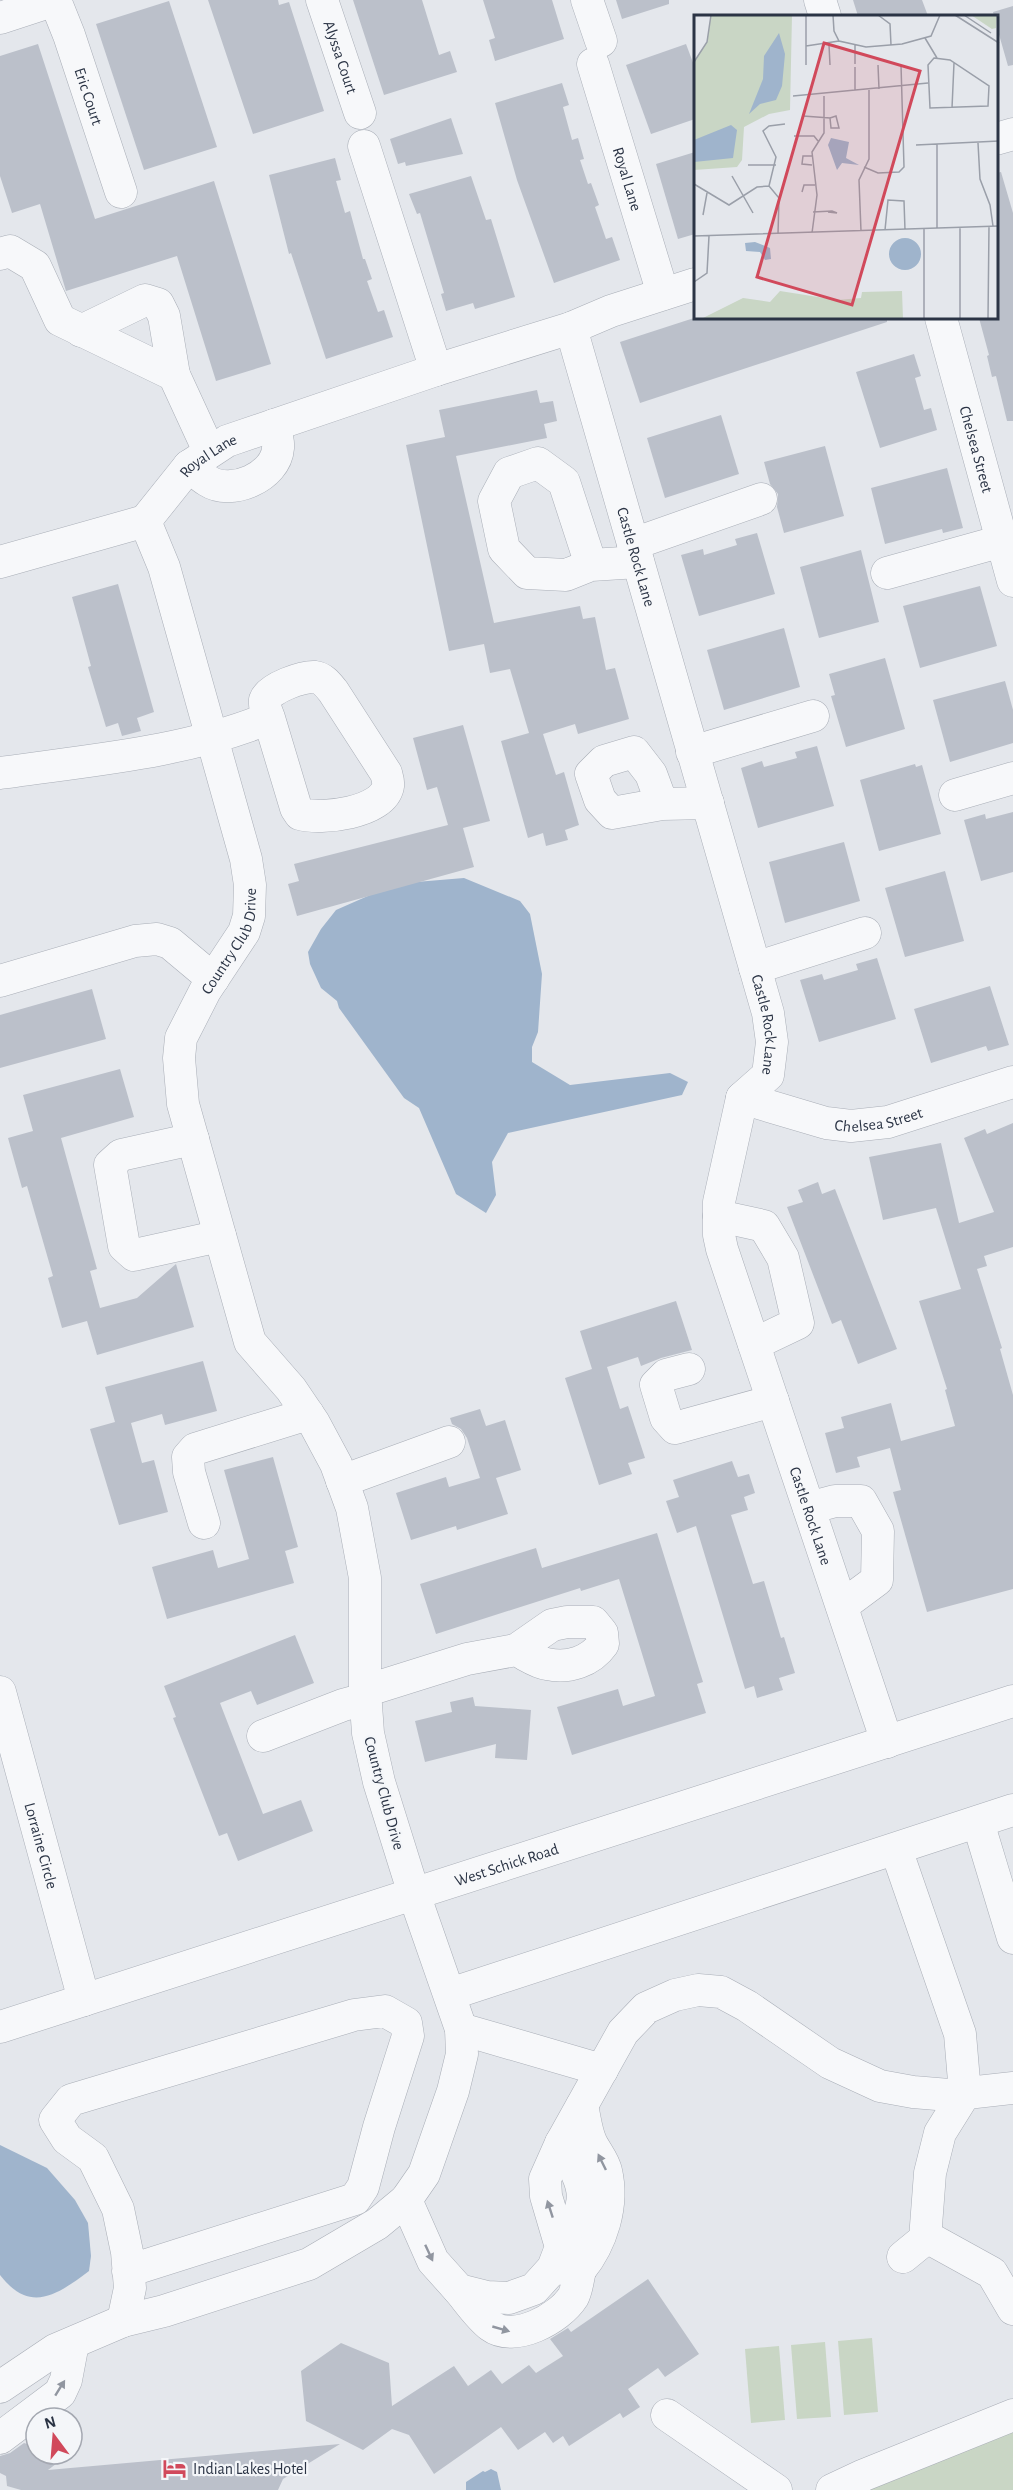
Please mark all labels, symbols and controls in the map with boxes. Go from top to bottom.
inset map [694,15,998,320]
street label: Alyssa Court [320,19,360,96]
street label: Eric Court [71,66,105,127]
street label: Royal Lane [610,145,644,213]
street label: Chelsea Street [956,404,995,495]
street label: Royal Lane [177,431,239,480]
street label: Castle Rock Lane [614,506,658,609]
street label: Country Club Drive [198,888,259,997]
street label: Castle Rock Lane [748,973,779,1076]
street label: Chelsea Street [834,1105,925,1135]
street label: Castle Rock Lane [786,1465,834,1567]
street label: Country Club Drive [360,1735,407,1852]
street label: Lorraine Circle [21,1801,60,1891]
street label: West Schick Road [453,1841,561,1889]
one-way arrow [597,2154,606,2171]
one-way arrow [545,2200,554,2218]
one-way arrow [425,2245,434,2262]
one-way arrow [492,2325,510,2334]
one-way arrow [55,2380,66,2397]
north arrow [24,2406,84,2466]
text: N [43,2413,58,2432]
hotel icon: Indian Lakes Hotel [162,2455,188,2481]
place label: Indian Lakes Hotel [193,2461,307,2477]

